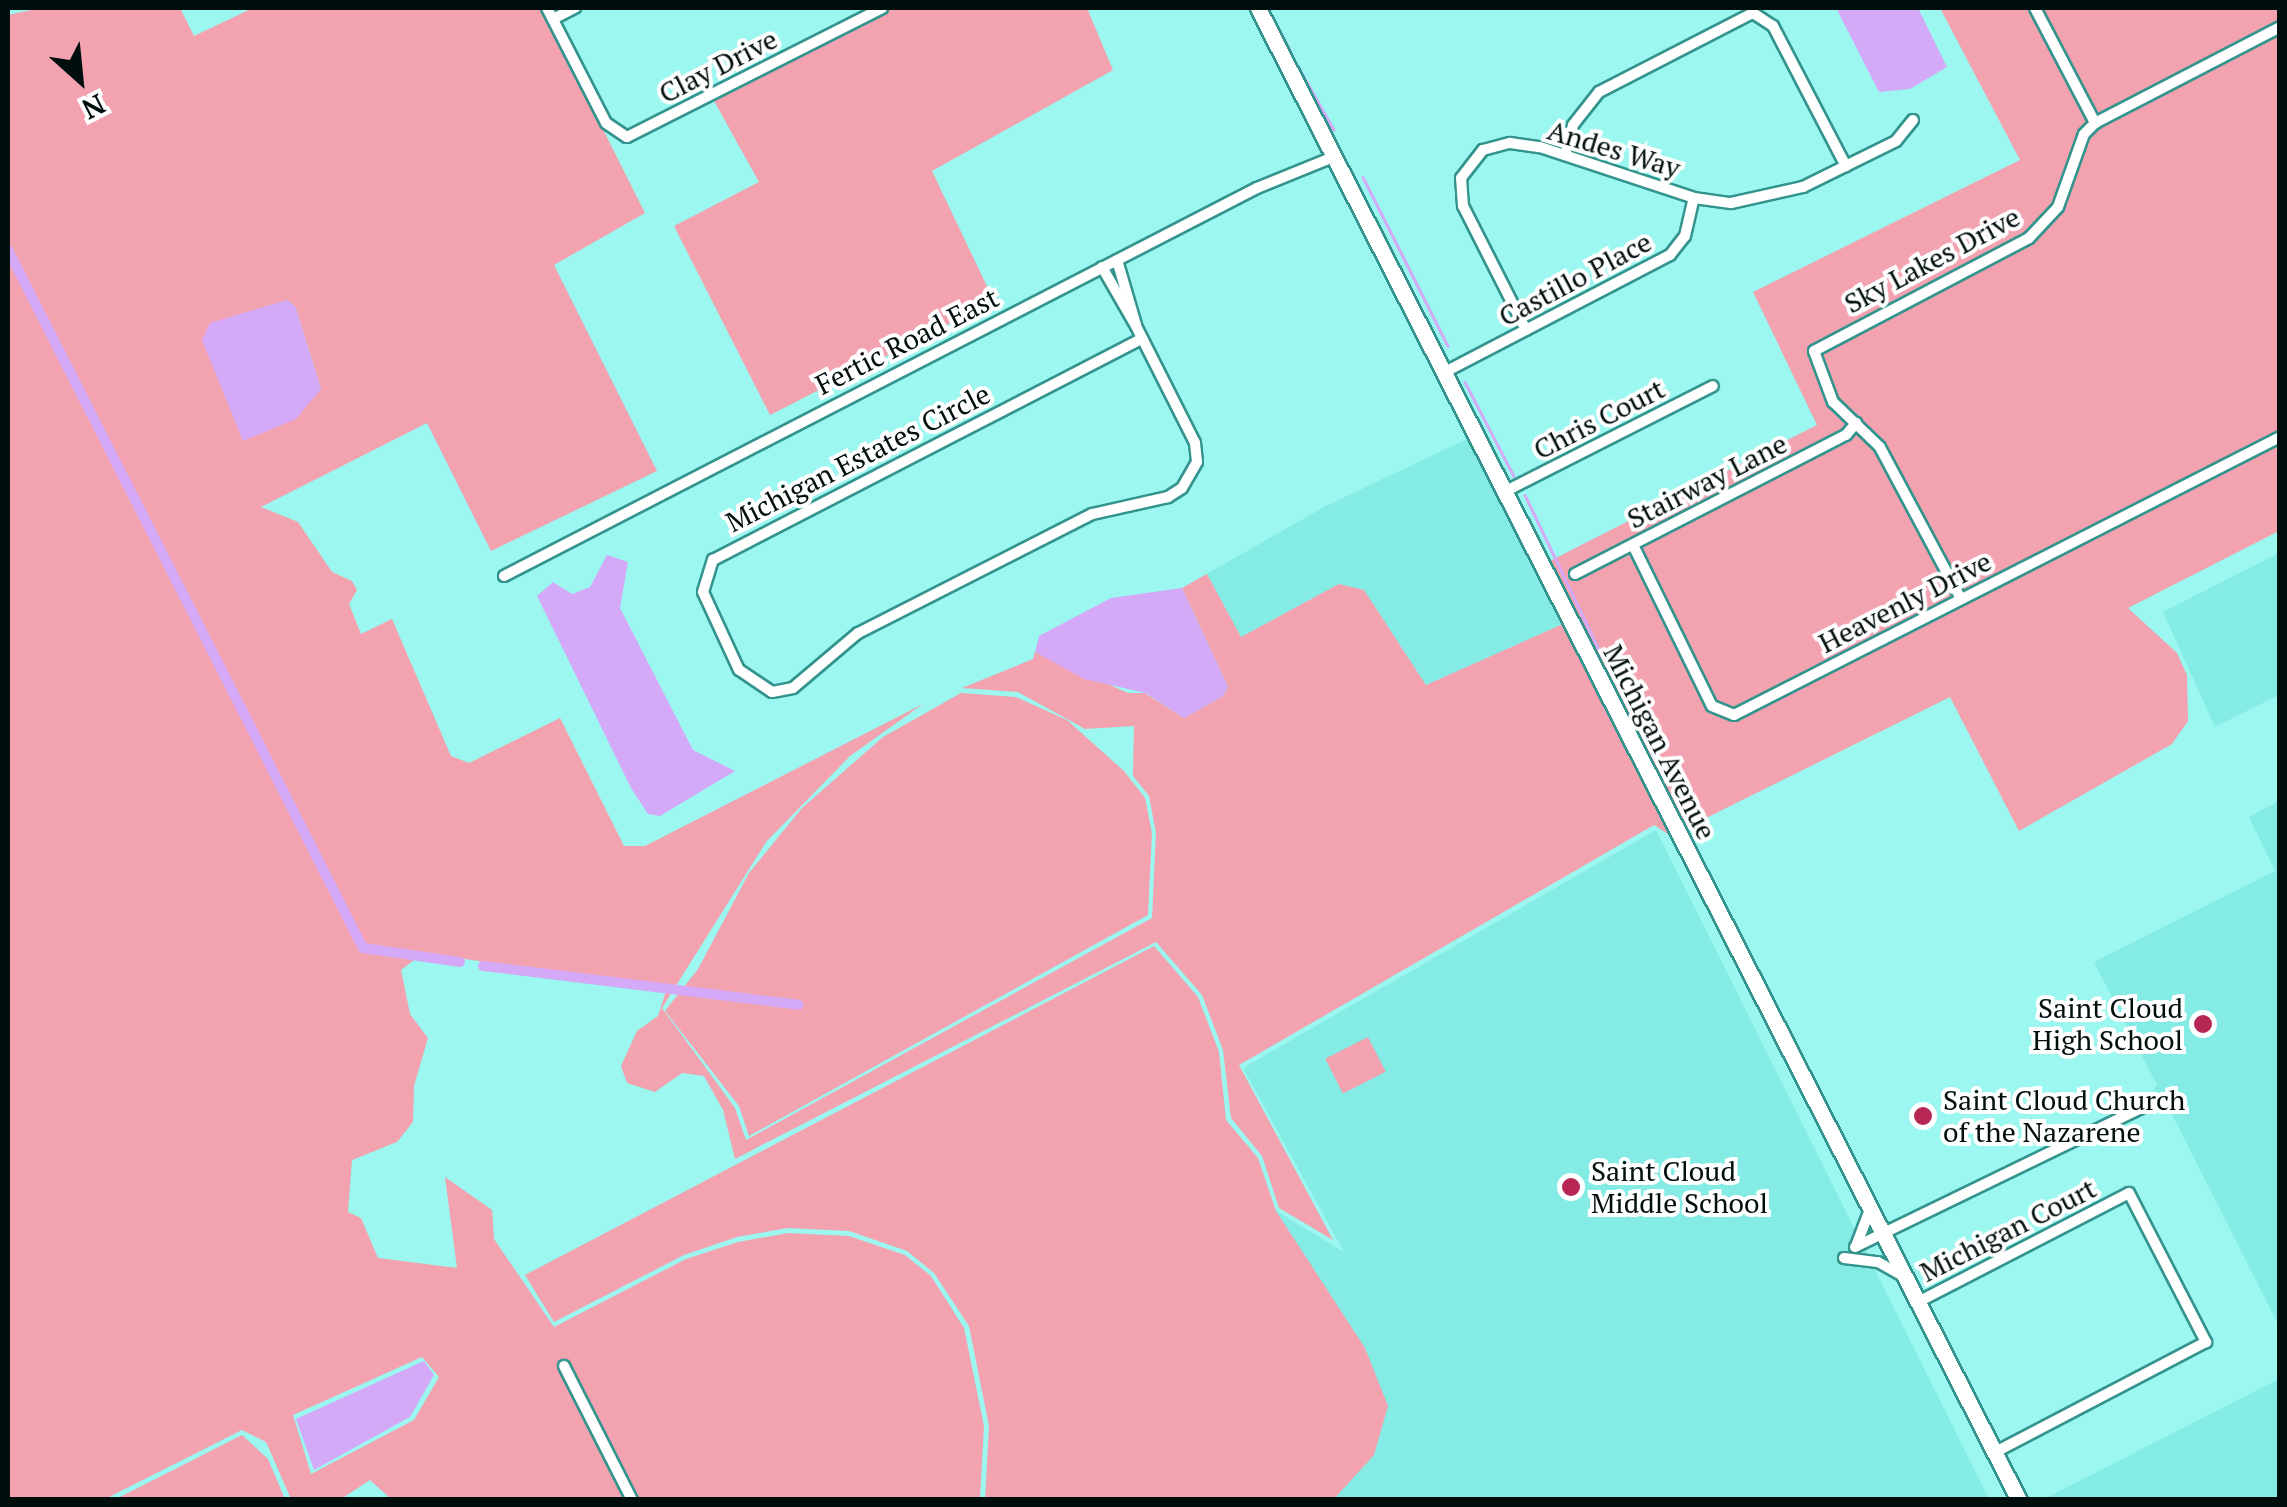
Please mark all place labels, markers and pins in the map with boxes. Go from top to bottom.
place label: Saint Cloud High School [2032,991,2183,1057]
marker: Saint Cloud High School [2192,1013,2214,1035]
place label: Saint Cloud Church of the Nazarene [1943,1083,2186,1149]
marker: Saint Cloud Church of the Nazarene [1912,1105,1934,1127]
place label: Saint Cloud Middle School [1591,1154,1768,1220]
marker: Saint Cloud Middle School [1560,1176,1582,1198]

